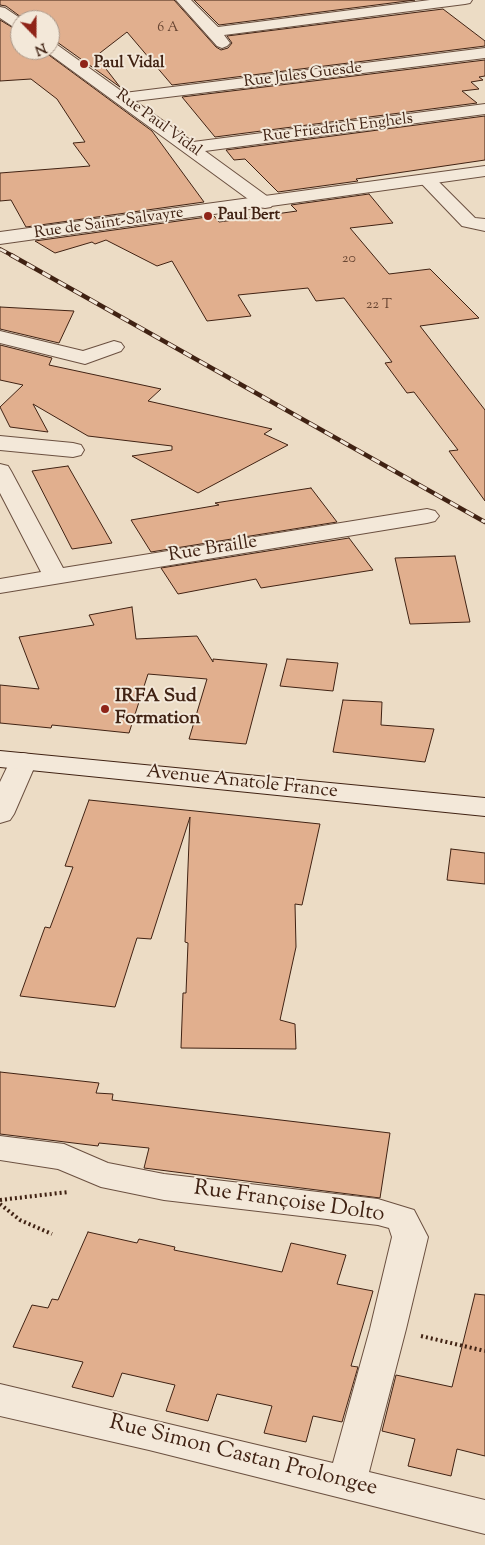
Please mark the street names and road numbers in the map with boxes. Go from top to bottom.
street label: Rue Jules Guesde [243,59,363,93]
street label: Rue Paul Vidal [111,86,205,162]
street label: Rue Friedrich Enghels [262,110,414,148]
street label: Rue de Saint-Salvayre [33,204,185,244]
street label: Rue Braille [167,532,259,568]
street label: Avenue Anatole France [145,762,339,804]
street label: Rue Françoise Dolto [192,1177,386,1229]
street label: Rue Simon Castan Prolongee [106,1411,380,1503]

